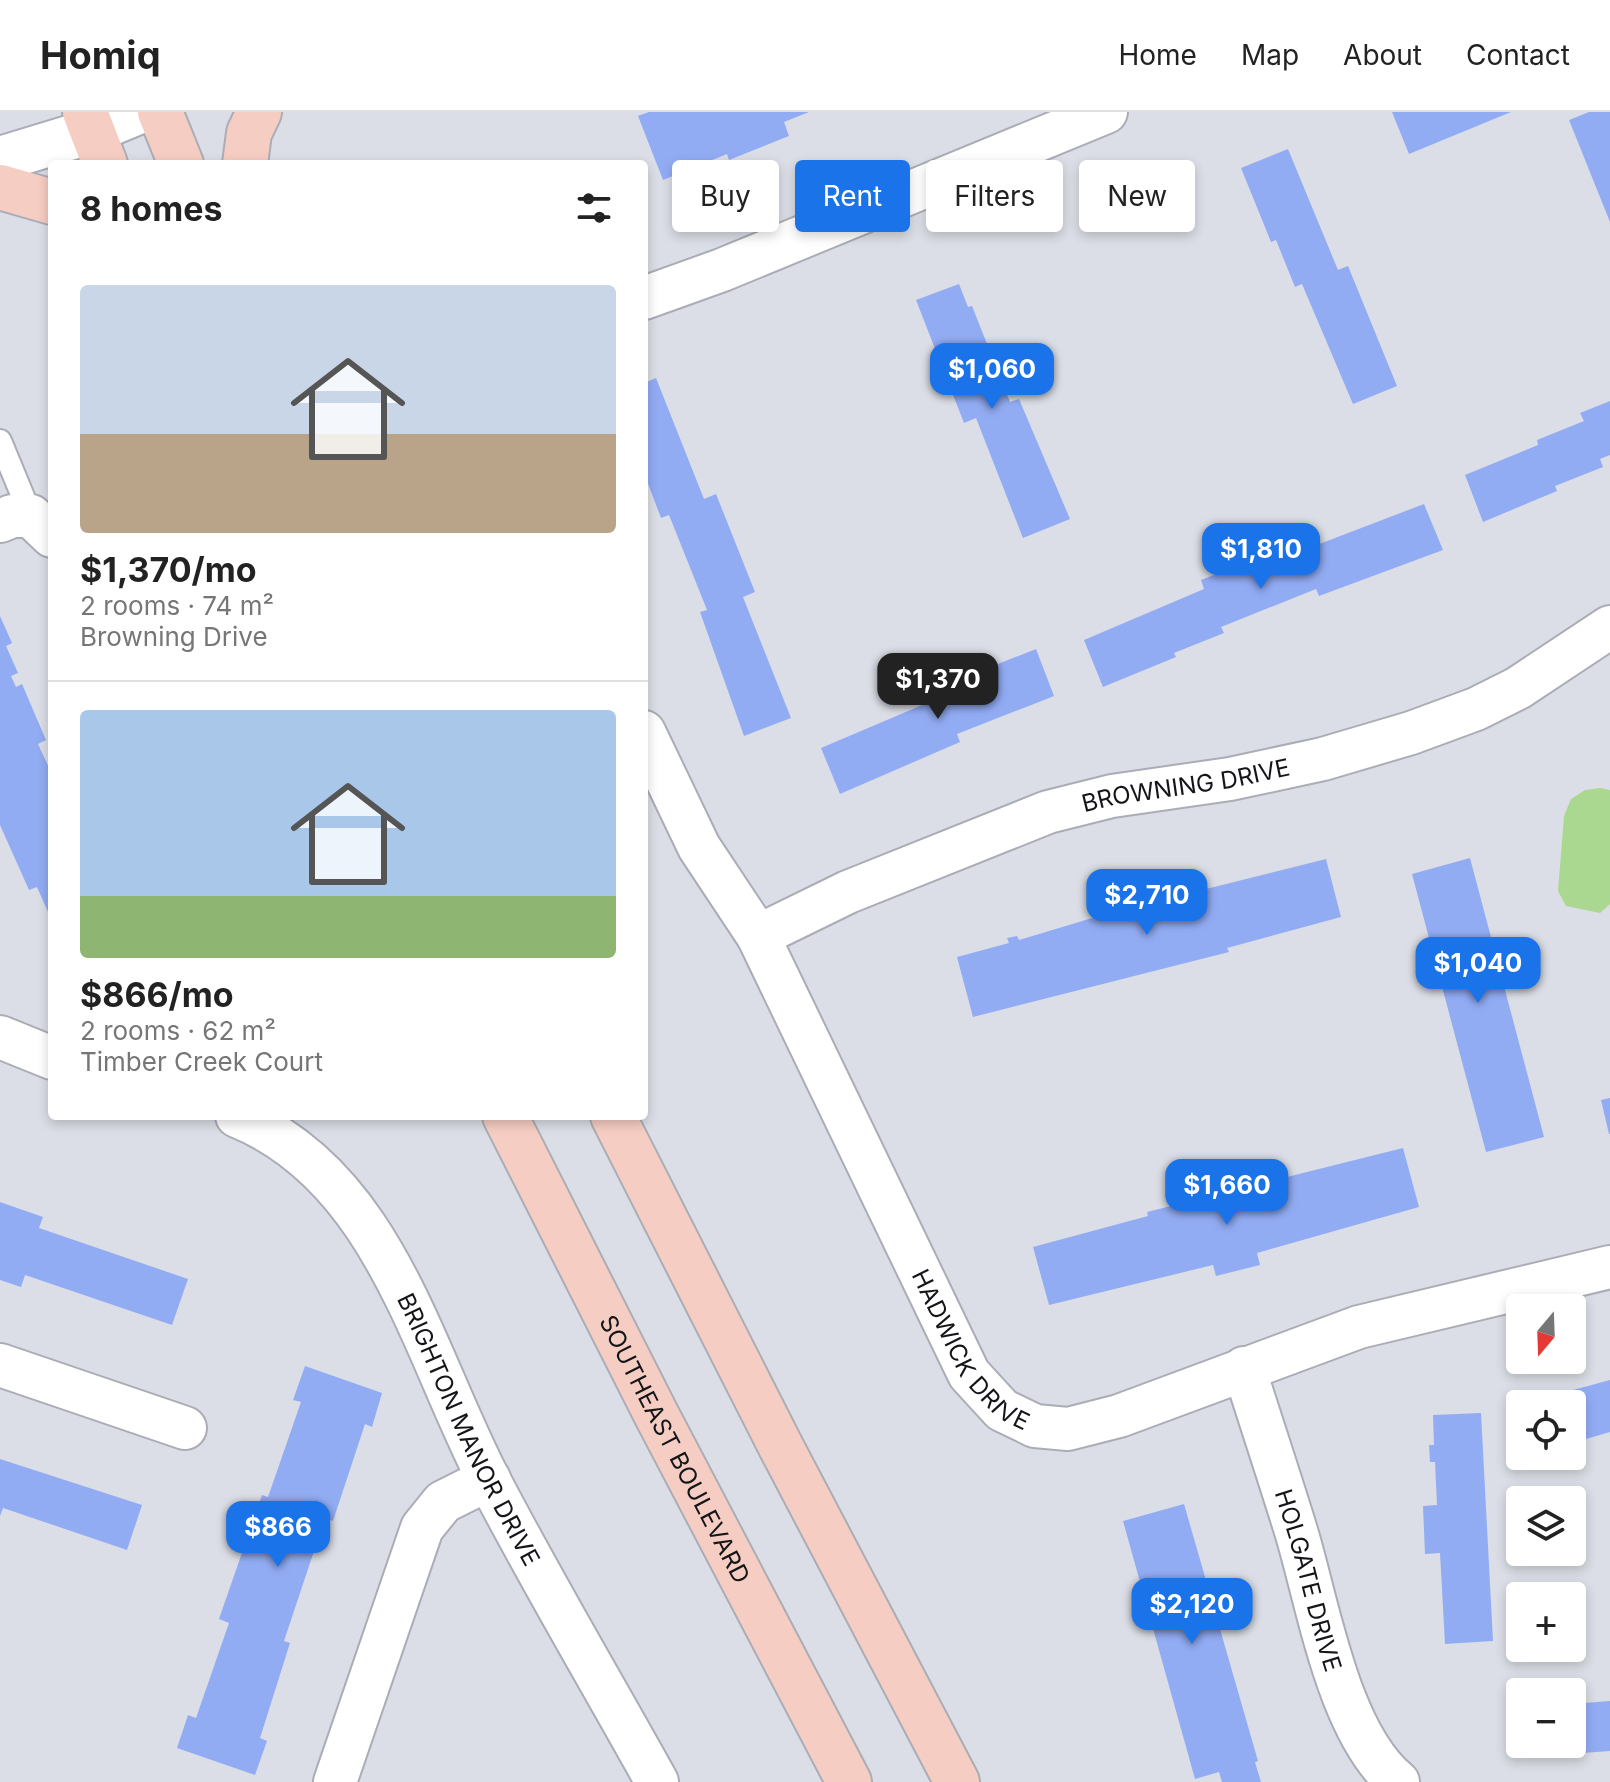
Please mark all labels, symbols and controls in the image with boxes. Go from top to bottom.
text: Homiq [40,32,161,78]
text: Home [1118,38,1197,72]
text: Map [1241,38,1299,72]
text: About [1343,38,1422,72]
text: Contact [1466,38,1570,72]
chip: Buy [672,160,779,232]
chip: Rent [795,160,910,232]
chip: Filters [926,160,1063,232]
chip: New [1079,160,1195,232]
icon: filters [572,186,616,230]
text: 8 homes [80,188,223,229]
icon: home [276,337,420,481]
pin: $1,060 [927,343,1057,411]
text: $1,060 [948,353,1036,384]
pin: $1,810 [1196,523,1326,591]
text: $1,810 [1220,533,1302,564]
text: $1,370/mo [80,549,257,590]
text: 2 rooms · 74 m² [80,590,274,621]
text: Browning Drive [80,621,268,652]
pin: $1,370 [873,653,1003,721]
text: $1,370 [895,663,981,694]
street label: BROWNING DRIVE [1078,752,1292,818]
icon: home [276,762,420,906]
pin: $2,710 [1082,869,1212,937]
text: $2,710 [1104,879,1190,910]
pin: $1,040 [1413,937,1543,1005]
text: $1,040 [1434,947,1522,978]
text: $866/mo [80,974,234,1015]
text: 2 rooms · 62 m² [80,1015,276,1046]
text: Timber Creek Court [80,1046,323,1077]
pin: $1,660 [1162,1159,1292,1227]
text: $1,660 [1183,1169,1271,1200]
street label: HADWICK DRIVE [906,1264,1034,1436]
street label: BRIGHTON MANOR DRIVE [392,1288,547,1571]
north arrow [1506,1294,1586,1374]
map controls [1506,1294,1586,1758]
street label: SOUTHEAST BOULEVARD [594,1310,757,1588]
button: locate [1506,1390,1586,1470]
street label: HOLGATE DRIVE [1269,1485,1348,1675]
button: layers [1506,1486,1586,1566]
pin: $866 [231,1501,325,1569]
text: $866 [244,1511,312,1542]
pin: $2,120 [1127,1578,1257,1646]
button: + [1506,1582,1586,1662]
text: $2,120 [1150,1588,1234,1619]
button: − [1506,1678,1586,1758]

